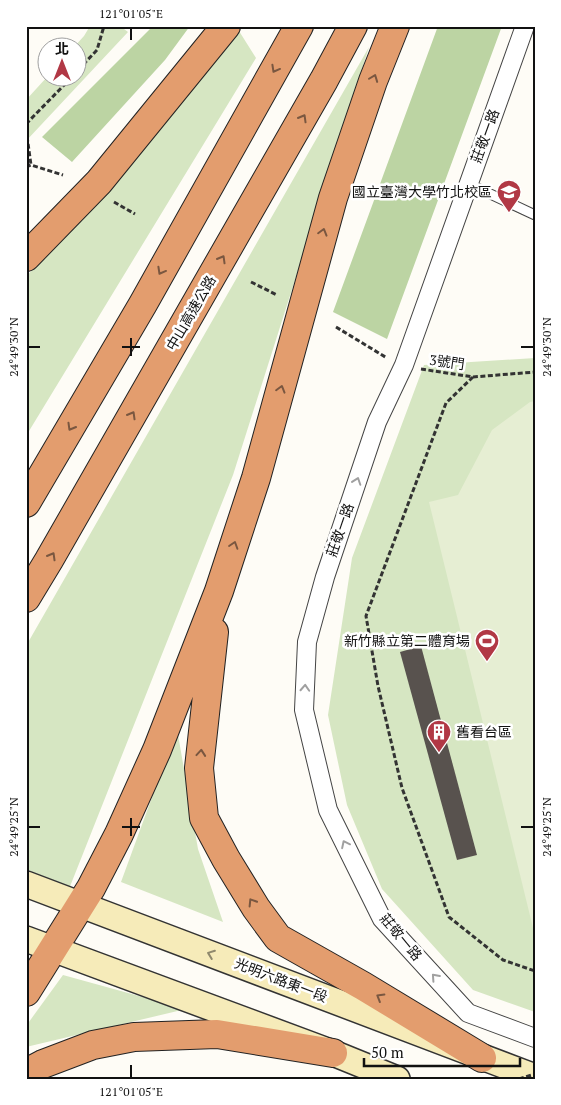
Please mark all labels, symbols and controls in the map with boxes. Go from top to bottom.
text: 121°01'05"E [99,6,163,21]
north arrow [38,38,88,88]
text: 北 [55,39,69,58]
one-way arrow [271,63,281,72]
one-way arrow [368,74,378,83]
street label: 莊敬一路 [466,106,503,165]
one-way arrow [296,114,306,123]
school or university icon: 國立臺灣大學竹北校區 [496,179,522,213]
place label: 國立臺灣大學竹北校區 [352,182,492,201]
one-way arrow [318,229,328,237]
one-way arrow [216,255,226,264]
one-way arrow [157,266,167,275]
street label: 中山高速公路 [161,272,220,354]
text: 24°49'30"N [6,317,21,377]
text: 24°49'30"N [539,317,554,377]
street label: 3號門 [428,350,466,373]
one-way arrow [275,386,285,394]
one-way arrow [126,412,136,421]
one-way arrow [67,422,77,431]
one-way arrow [351,477,361,486]
street label: 莊敬一路 [321,500,358,559]
one-way arrow [228,541,238,549]
one-way arrow [45,553,55,562]
sports icon: 新竹縣立第二體育場 [474,628,500,662]
place label: 新竹縣立第二體育場 [344,631,470,650]
one-way arrow [299,684,310,692]
building icon: 舊看台區 [426,719,452,753]
place label: 舊看台區 [456,722,512,741]
one-way arrow [195,749,206,757]
text: 24°49'25"N [6,797,21,857]
text: 24°49'25"N [539,797,554,857]
one-way arrow [341,840,351,849]
one-way arrow [249,898,259,907]
street label: 莊敬一路 [376,909,427,964]
one-way arrow [207,950,216,960]
street label: 光明六路東一段 [232,953,330,1006]
one-way arrow [432,974,441,983]
one-way arrow [377,993,386,1003]
scale bar [364,1035,520,1067]
text: 50 m [371,1042,404,1062]
text: 121°01'05"E [99,1084,163,1099]

